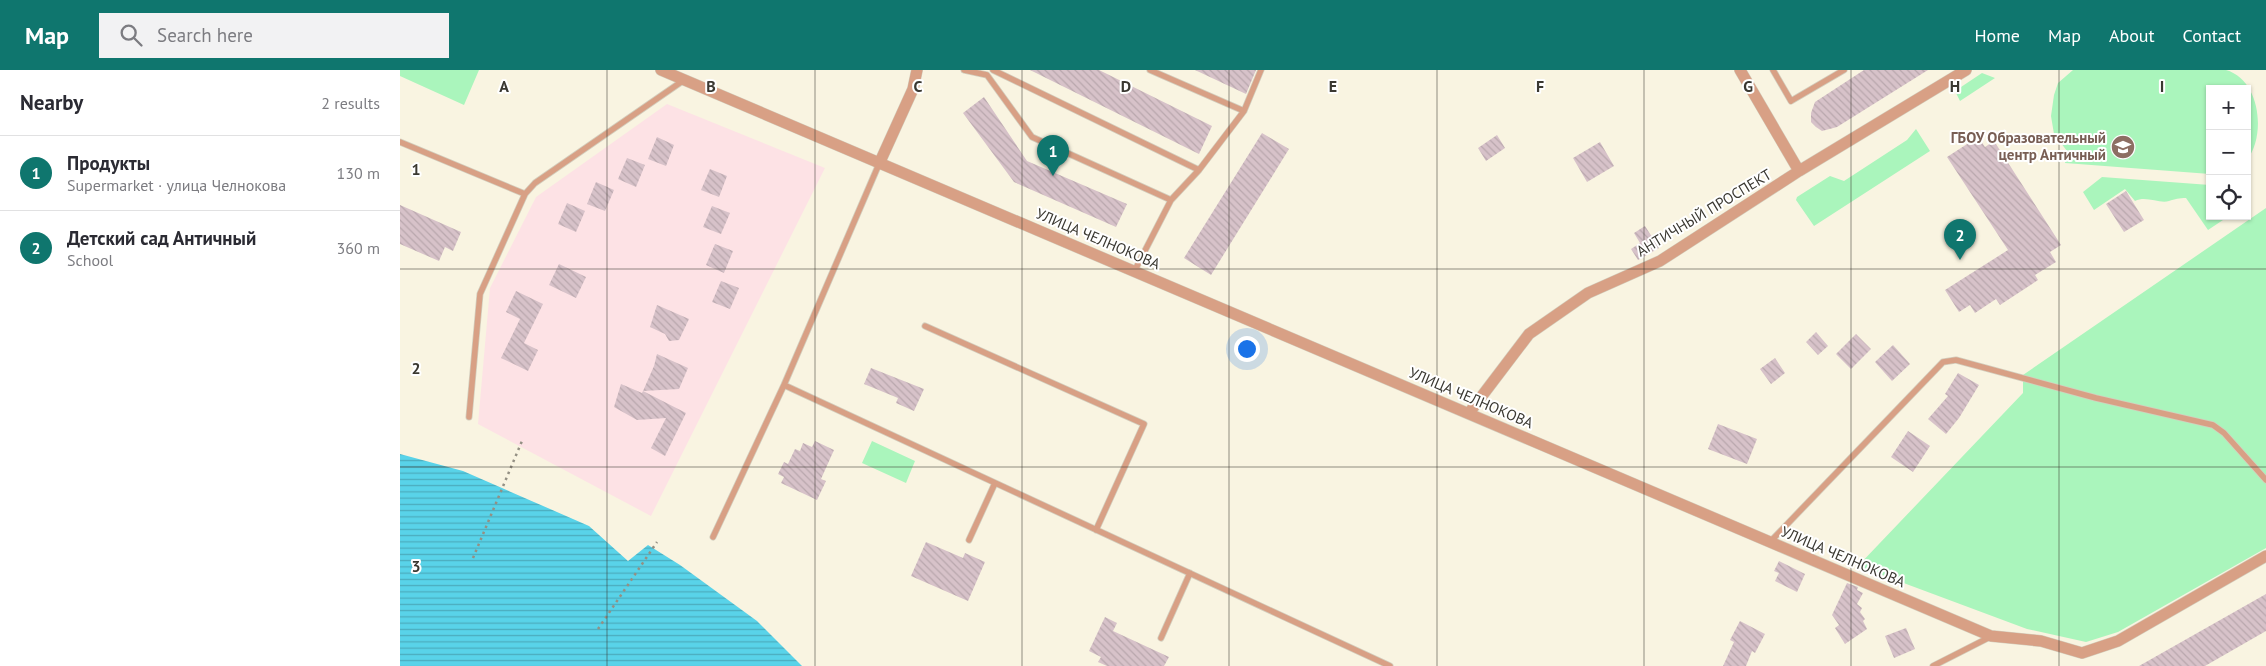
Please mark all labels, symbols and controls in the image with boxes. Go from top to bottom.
search box [99,13,449,58]
text: Map [25,20,69,51]
icon: search [117,21,145,49]
text: Search here [157,23,253,47]
text: Home [1974,24,2020,47]
text: Map [2048,24,2081,47]
text: About [2109,24,2155,47]
text: Contact [2183,24,2241,47]
text: A [499,76,509,96]
text: B [706,76,716,96]
text: C [914,76,923,96]
text: D [1121,76,1131,96]
text: E [1329,76,1337,96]
text: F [1536,76,1544,96]
text: G [1743,76,1753,96]
text: H [1950,76,1960,96]
text: I [2160,76,2164,96]
map controls [2206,85,2251,220]
button: + [2206,85,2251,130]
text: Nearby [20,89,83,116]
text: 2 results [321,93,380,113]
place label: ГБОУ Образовательный центр Античный [1951,128,2106,164]
button: − [2206,130,2251,175]
school or university icon: ГБОУ Образовательный центр Античный [2110,134,2136,160]
pin: 1 [1037,135,1069,176]
text: Продукты [67,151,150,175]
text: 1 [411,159,421,179]
text: 1 [31,163,41,183]
text: 130 m [337,163,380,183]
street label: АНТИЧНЫЙ ПРОСПЕКТ [1633,164,1775,260]
text: Supermarket · улица Челнокова [67,175,286,195]
button: locate [2206,175,2251,220]
street label: УЛИЦА ЧЕЛНОКОВА [1033,204,1163,273]
pin: 2 [1944,219,1976,260]
text: Детский сад Античный [67,226,256,250]
text: 2 [31,238,41,258]
text: 360 m [337,238,380,258]
text: School [67,250,113,270]
your location [1234,336,1260,362]
text: 2 [411,358,421,378]
street label: УЛИЦА ЧЕЛНОКОВА [1406,363,1536,432]
street label: УЛИЦА ЧЕЛНОКОВА [1778,522,1908,591]
text: 3 [411,556,421,576]

